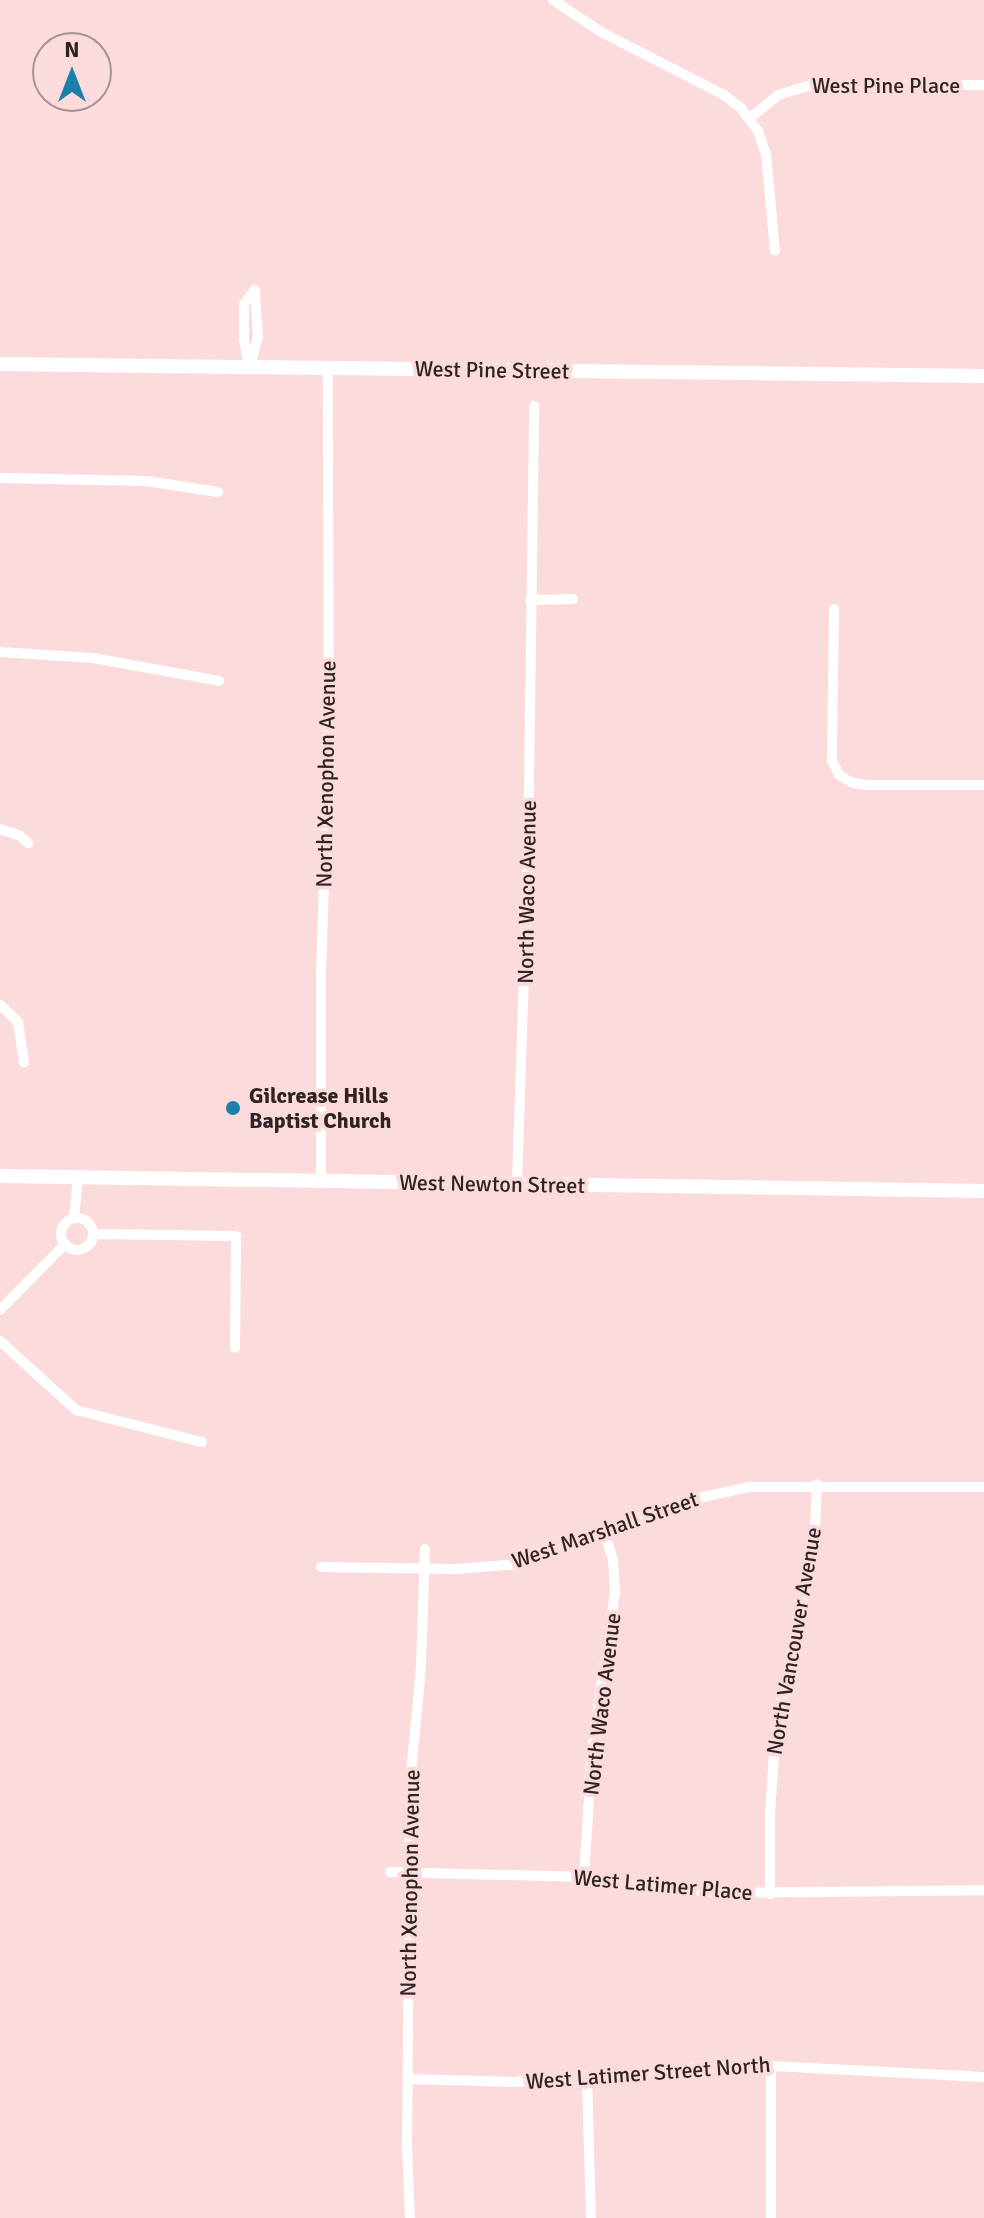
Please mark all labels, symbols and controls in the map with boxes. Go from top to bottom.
north arrow [32,32,112,112]
text: N [64,36,80,63]
street label: West Pine Place [812,73,960,99]
street label: West Pine Street [414,355,570,385]
street label: North Xenophon Avenue [311,660,341,888]
street label: North Waco Avenue [512,800,542,984]
place label: Gilcrease Hills Baptist Church [249,1082,392,1134]
marker: Gilcrease Hills Baptist Church [224,1099,242,1117]
street label: West Newton Street [399,1169,585,1199]
street label: West Marshall Street [508,1486,702,1574]
street label: North Vancouver Avenue [761,1525,827,1757]
street label: North Waco Avenue [578,1611,626,1797]
street label: North Xenophon Avenue [395,1769,425,1997]
street label: West Latimer Place [572,1864,754,1906]
street label: West Latimer Street North [525,2051,771,2095]

